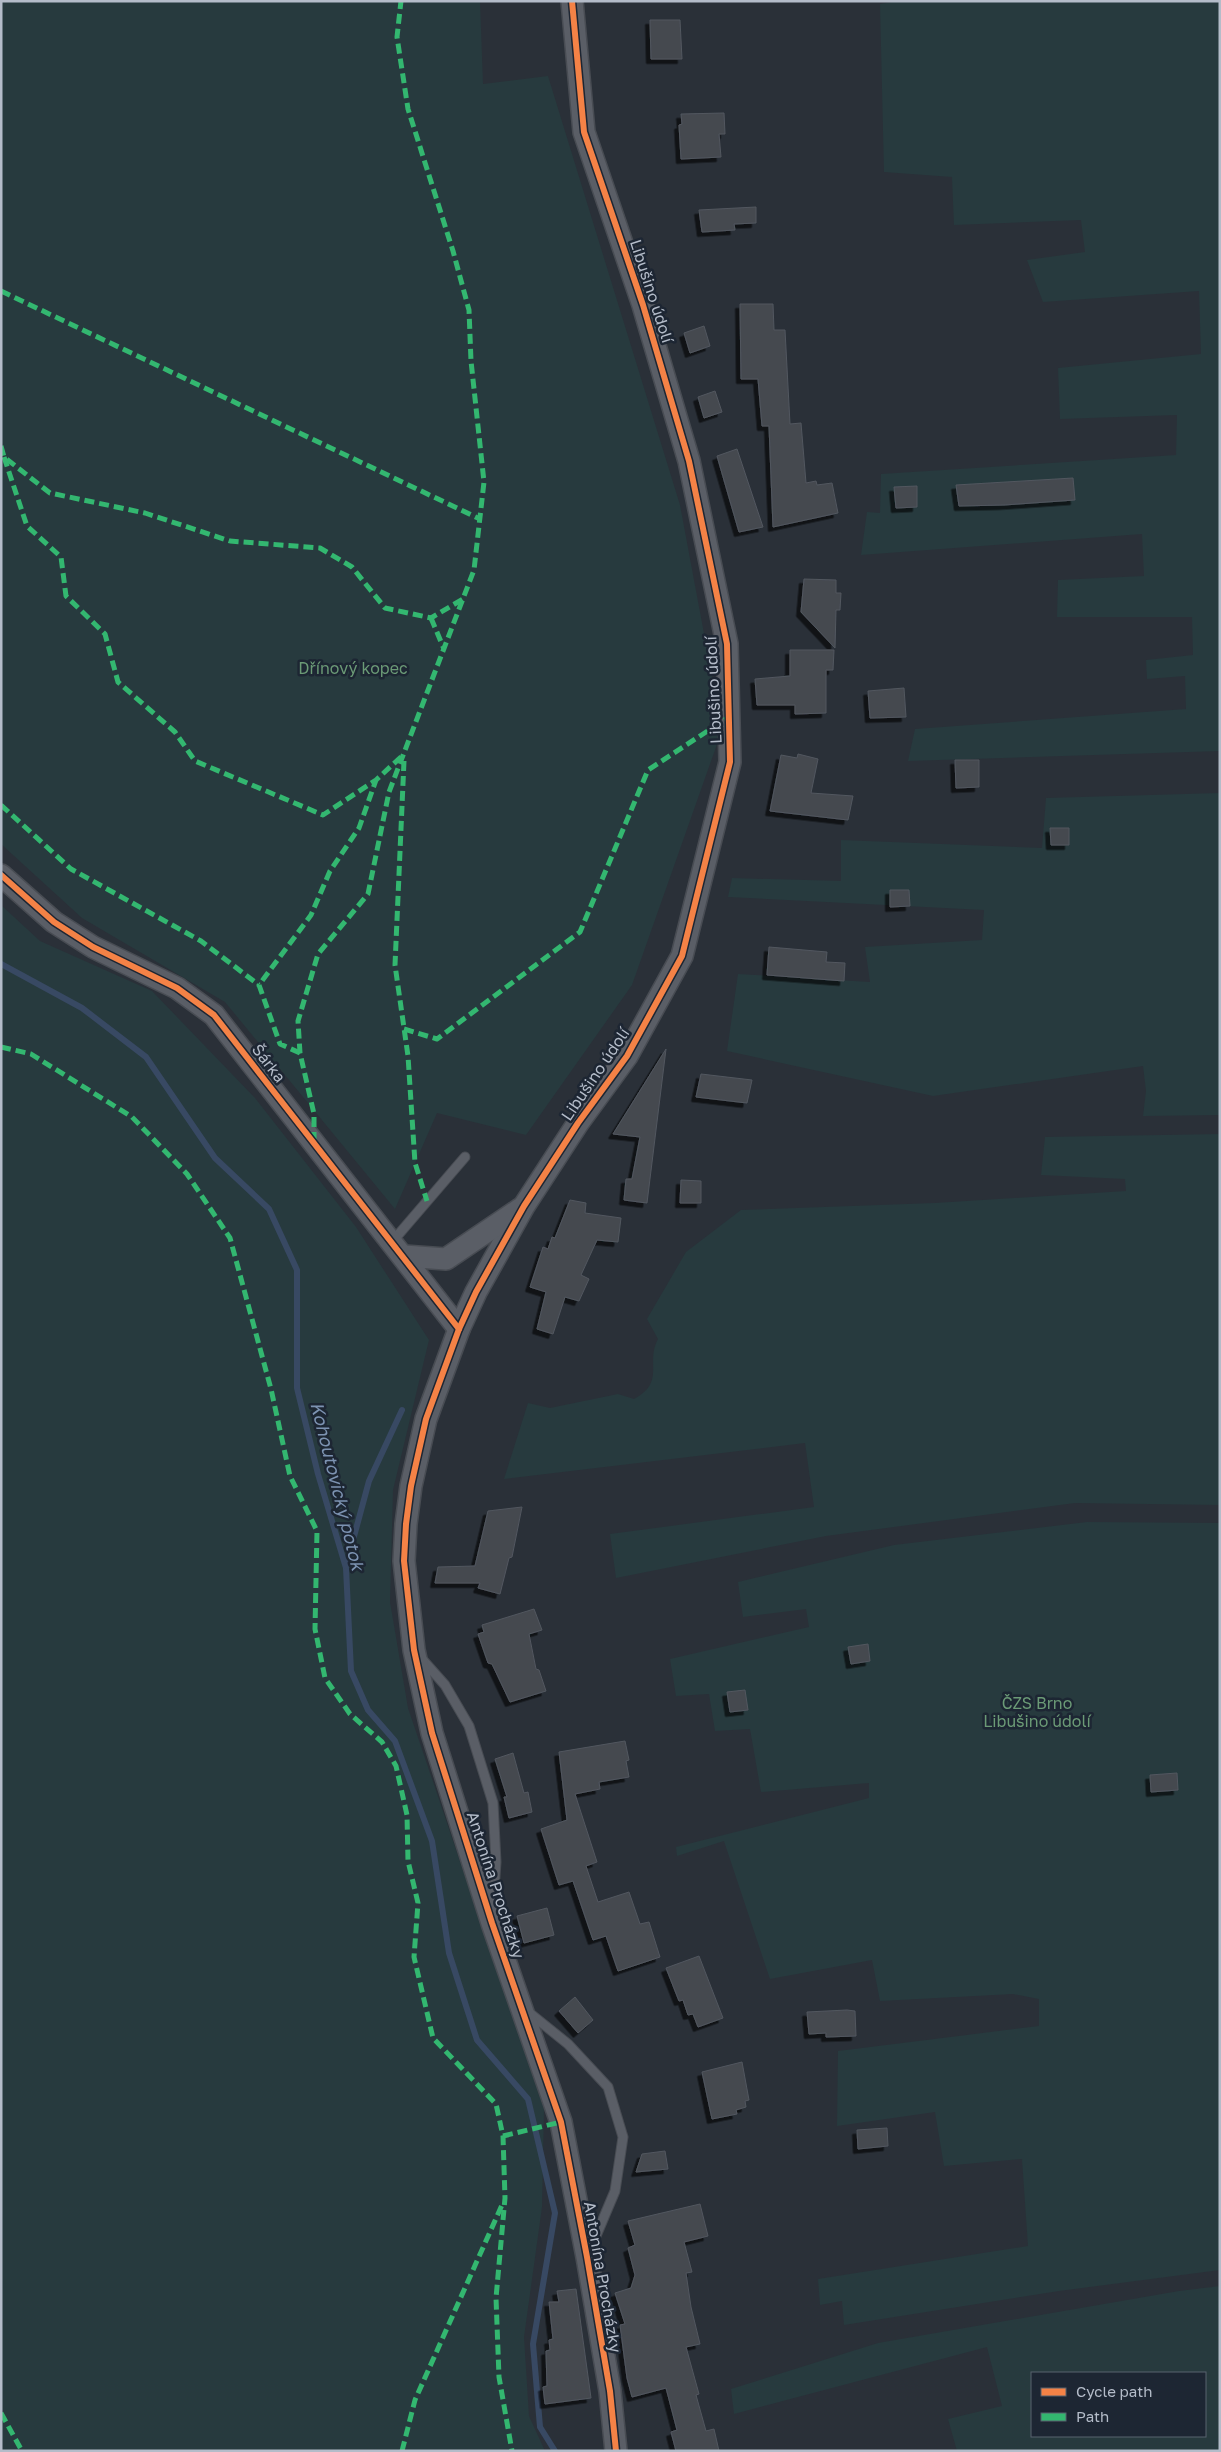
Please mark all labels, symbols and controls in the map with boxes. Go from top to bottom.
street label: Libušino údolí [626,237,679,347]
street label: Libušino údolí [700,634,726,744]
park label: Dřínový kopec [298,658,408,678]
street label: Libušino údolí [557,1022,634,1124]
street label: Šárka [248,1040,290,1086]
water label: Kohoutovický potok [306,1399,370,1574]
park label: ČZS Brno Libušino údolí [983,1693,1093,1731]
street label: Antonína Procházky [463,1809,529,1961]
street label: Antonína Procházky [580,2200,626,2354]
legend [1031,2372,1206,2437]
text: Cycle path [1076,2382,1152,2400]
text: Path [1076,2407,1109,2425]

